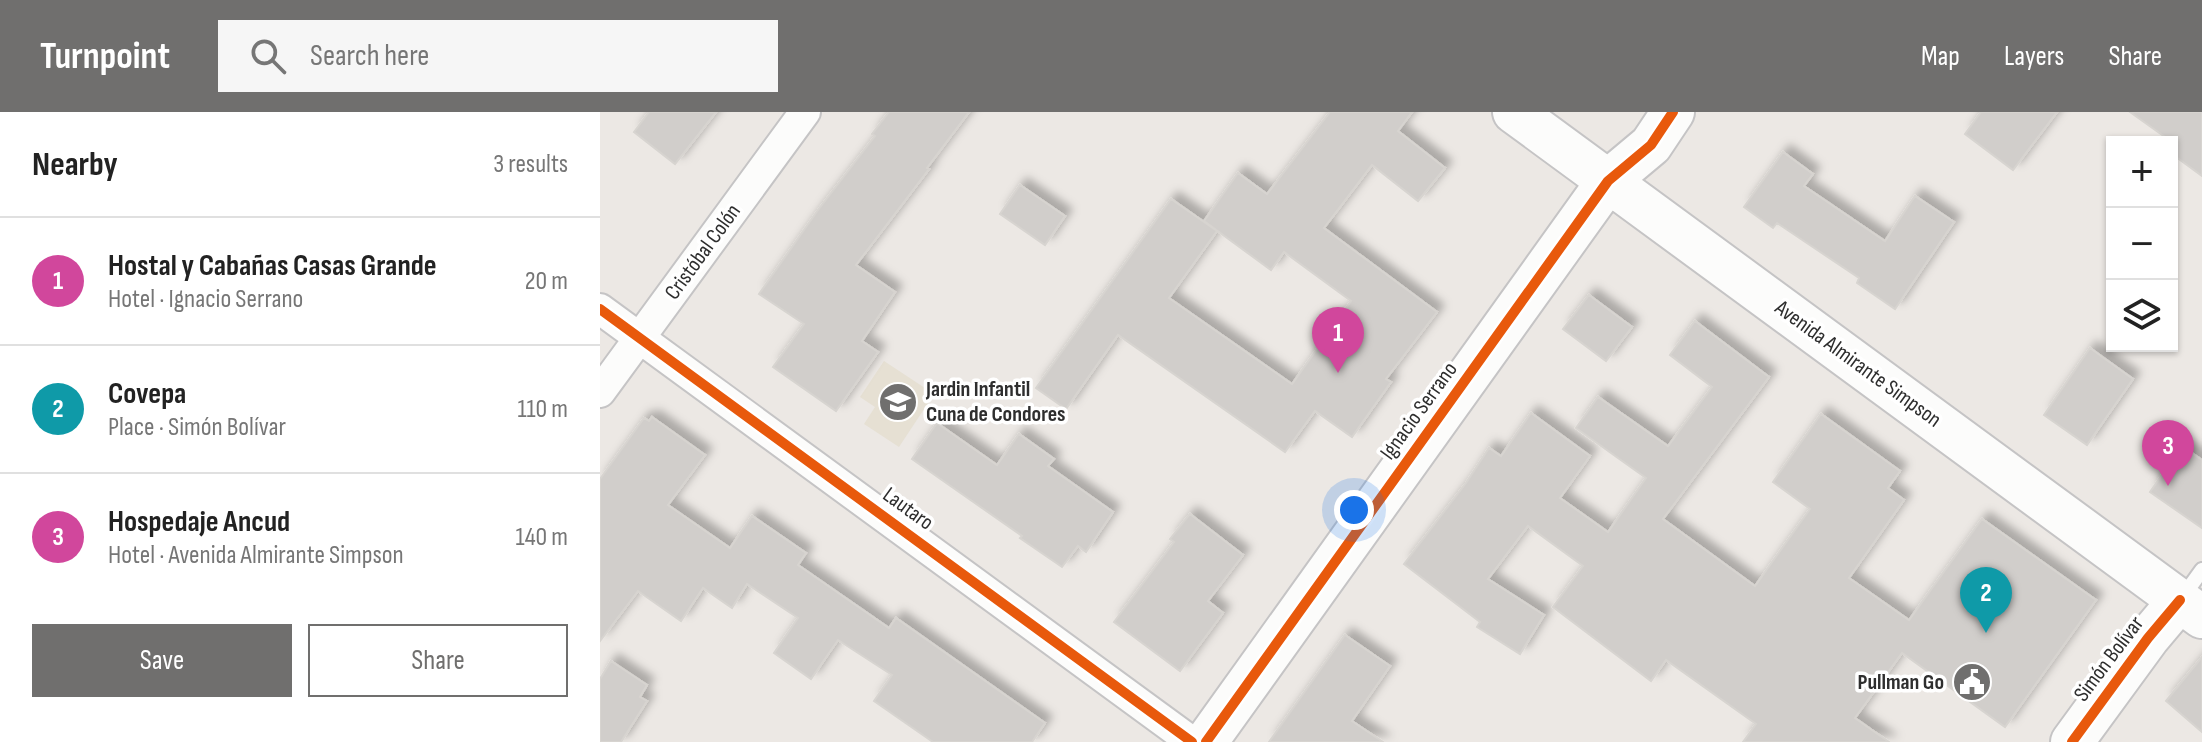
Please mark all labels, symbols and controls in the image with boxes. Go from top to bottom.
search box [218,20,778,92]
text: Turnpoint [40,34,170,79]
icon: search [246,34,290,78]
text: Search here [310,38,429,74]
text: Map [1921,40,1960,73]
text: Layers [2004,40,2064,73]
text: Share [2108,40,2162,73]
map controls [2106,136,2178,352]
button: + [2106,136,2178,208]
text: Nearby [32,144,118,185]
text: 3 results [493,149,568,180]
street label: Cristóbal Colón [659,199,747,305]
button: − [2106,208,2178,280]
text: Hostal y Cabañas Casas Grande [108,248,437,284]
text: 1 [53,266,63,297]
text: 20 m [525,266,568,297]
button: layers [2106,280,2178,352]
text: Hotel · Ignacio Serrano [108,284,303,315]
street label: Avenida Almirante Simpson [1769,294,1946,433]
pin: 1 [1312,307,1364,373]
street label: Ignacio Serrano [1375,357,1463,465]
text: Covepa [108,376,186,412]
place label: Jardin Infantil Cuna de Condores [925,376,1066,428]
school or university icon: Jardin Infantil Cuna de Condores [877,381,919,423]
text: 2 [52,394,64,425]
text: 110 m [517,394,568,425]
text: Place · Simón Bolívar [108,412,286,443]
pin: 3 [2142,420,2194,486]
street label: Lautaro [877,482,939,536]
your location [1334,490,1374,530]
text: Hospedaje Ancud [108,504,290,540]
text: 3 [52,522,64,553]
text: 140 m [516,522,568,553]
text: Hotel · Avenida Almirante Simpson [108,540,404,571]
pin: 2 [1960,567,2012,633]
street label: Simón Bolívar [2068,611,2150,707]
button: Save [32,624,292,697]
button: Share [308,624,568,697]
public building icon: Pullman Go [1951,661,1993,703]
place label: Pullman Go [1858,669,1944,696]

